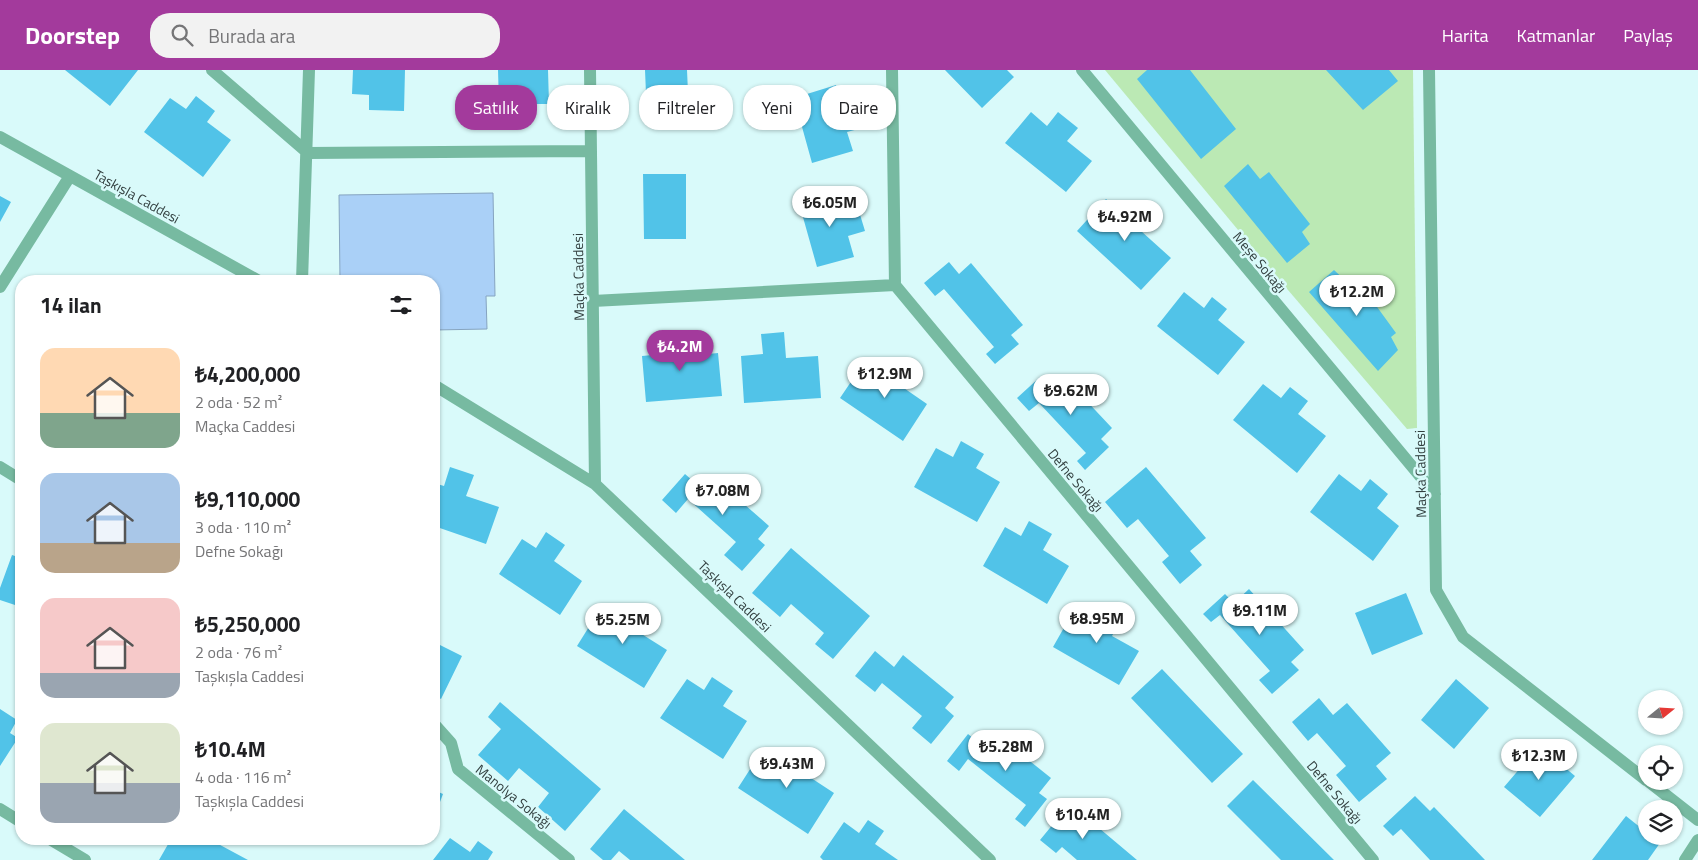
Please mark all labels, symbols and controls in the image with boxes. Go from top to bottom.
search box [150,13,500,58]
text: Doorstep [25,17,120,53]
icon: search [168,21,196,49]
text: Burada ara [208,21,295,50]
text: Harita [1442,22,1489,49]
text: Katmanlar [1517,22,1595,49]
text: Paylaş [1623,22,1673,49]
chip: Satılık [455,85,537,130]
chip: Kiralık [547,85,629,130]
chip: Filtreler [639,85,733,130]
chip: Yeni [743,85,811,130]
chip: Daire [821,85,896,130]
street label: Taşkışla Caddesi [90,164,184,228]
pin: ₺6.05M [789,186,871,228]
text: ₺6.05M [803,190,857,214]
pin: ₺4.92M [1084,200,1166,242]
text: ₺4.92M [1098,204,1152,228]
street label: Meşe Sokağı [1228,227,1292,297]
street label: Maçka Caddesi [567,233,589,321]
pin: ₺12.2M [1316,274,1398,317]
text: ₺12.2M [1330,279,1384,303]
text: 14 ilan [40,289,102,321]
icon: filters [387,291,415,319]
pin: ₺4.2M [645,330,715,372]
text: ₺4.2M [658,334,702,358]
pin: ₺12.9M [844,356,926,399]
text: ₺4,200,000 [195,358,300,390]
text: ₺12.9M [858,361,912,385]
icon: home [80,368,140,428]
pin: ₺9.62M [1030,374,1112,416]
text: ₺9.62M [1044,378,1098,402]
text: 2 oda · 52 m² [195,390,282,414]
text: Maçka Caddesi [195,414,295,438]
street label: Maçka Caddesi [1409,430,1431,518]
street label: Defne Sokağı [1043,444,1109,516]
pin: ₺7.08M [682,474,764,516]
text: ₺7.08M [696,478,750,502]
text: ₺9,110,000 [195,483,300,515]
icon: home [80,493,140,553]
text: 3 oda · 110 m² [195,515,291,539]
text: Defne Sokağı [195,539,283,563]
street label: Taşkışla Caddesi [693,555,777,637]
pin: ₺9.11M [1219,594,1301,636]
text: ₺9.11M [1233,598,1287,622]
pin: ₺5.25M [582,602,664,645]
pin: ₺8.95M [1056,602,1138,644]
text: ₺8.95M [1070,606,1124,630]
text: ₺5.25M [596,607,650,631]
text: ₺5,250,000 [195,608,300,640]
icon: home [80,618,140,678]
text: 2 oda · 76 m² [195,640,282,664]
text: Taşkışla Caddesi [195,664,304,688]
north arrow [1638,690,1682,735]
map controls [1638,690,1683,845]
pin: ₺5.28M [965,730,1047,772]
text: ₺10.4M [195,733,266,765]
text: ₺5.28M [979,734,1033,758]
pin: ₺12.3M [1498,738,1580,781]
icon: home [80,743,140,803]
text: ₺12.3M [1512,743,1566,767]
button: locate [1638,745,1683,790]
pin: ₺9.43M [746,746,828,789]
text: ₺9.43M [760,751,814,775]
street label: Defne Sokağı [1302,756,1368,828]
street label: Manolya Sokağı [471,759,557,833]
text: 4 oda · 116 m² [195,765,291,789]
text: Taşkışla Caddesi [195,789,304,813]
pin: ₺10.4M [1042,798,1124,840]
button: layers [1638,800,1683,845]
text: ₺10.4M [1056,802,1110,826]

